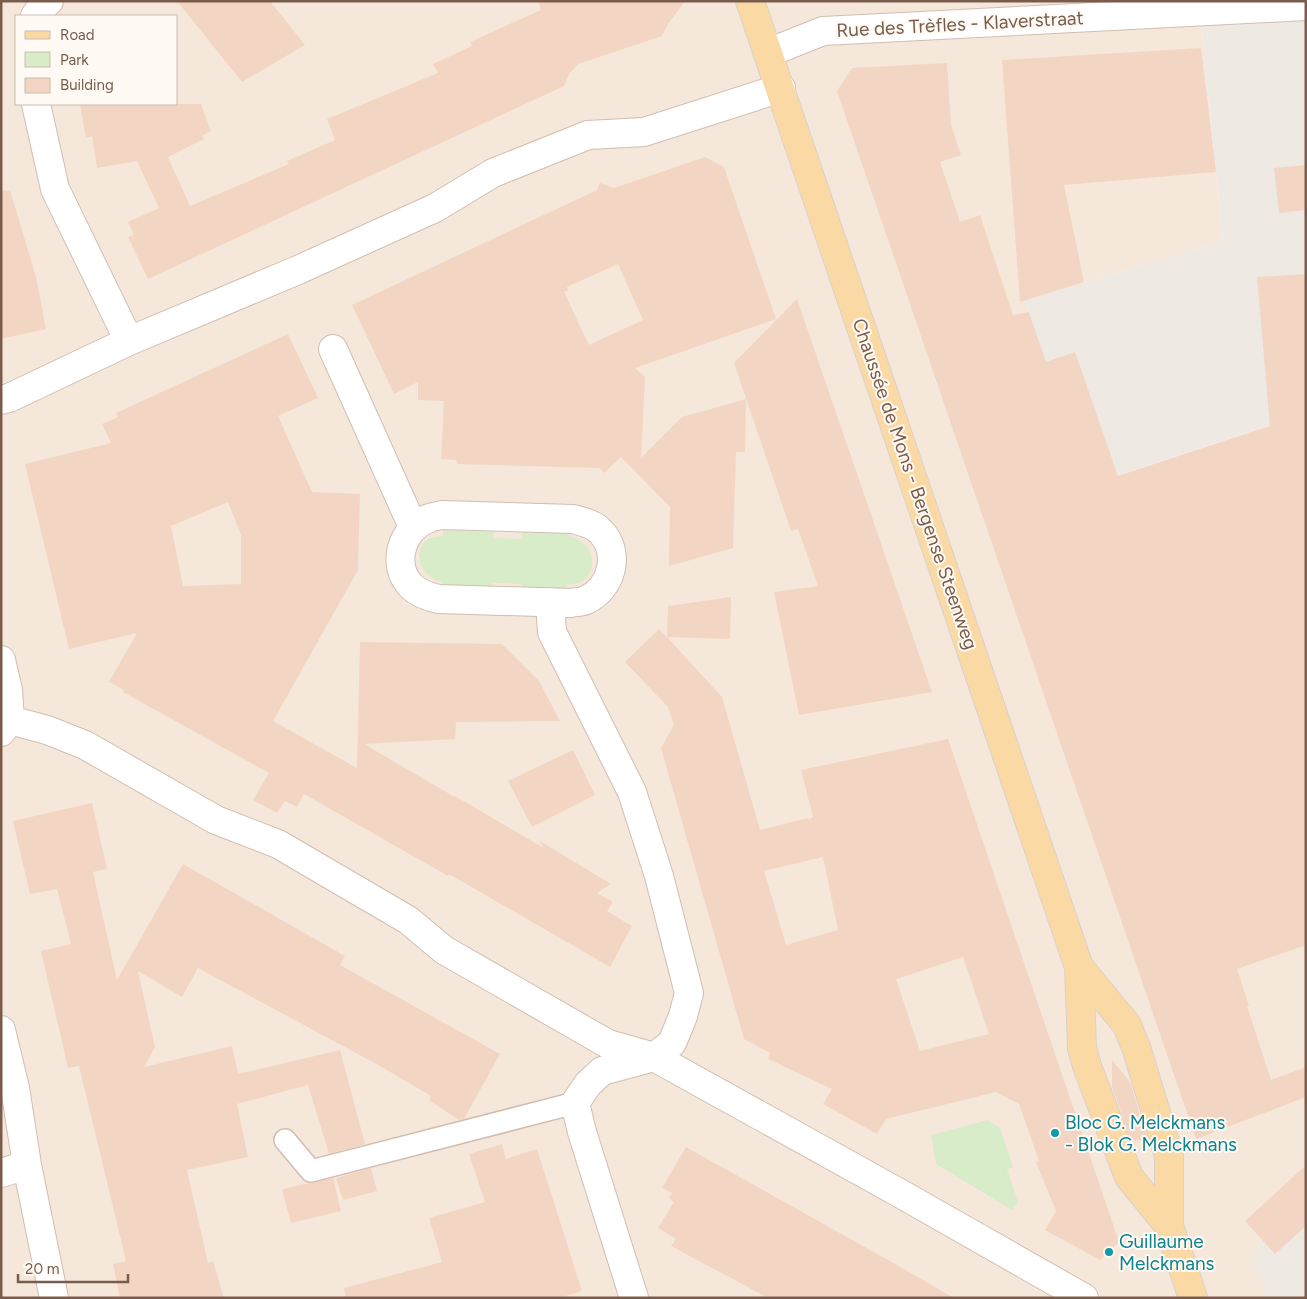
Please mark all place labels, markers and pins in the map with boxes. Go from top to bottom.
place label: Bloc G. Melckmans - Blok G. Melckmans [1065,1111,1237,1156]
marker: Bloc G. Melckmans - Blok G. Melckmans [1049,1127,1061,1139]
place label: Guillaume Melckmans [1119,1230,1215,1275]
marker: Guillaume Melckmans [1103,1246,1115,1258]

